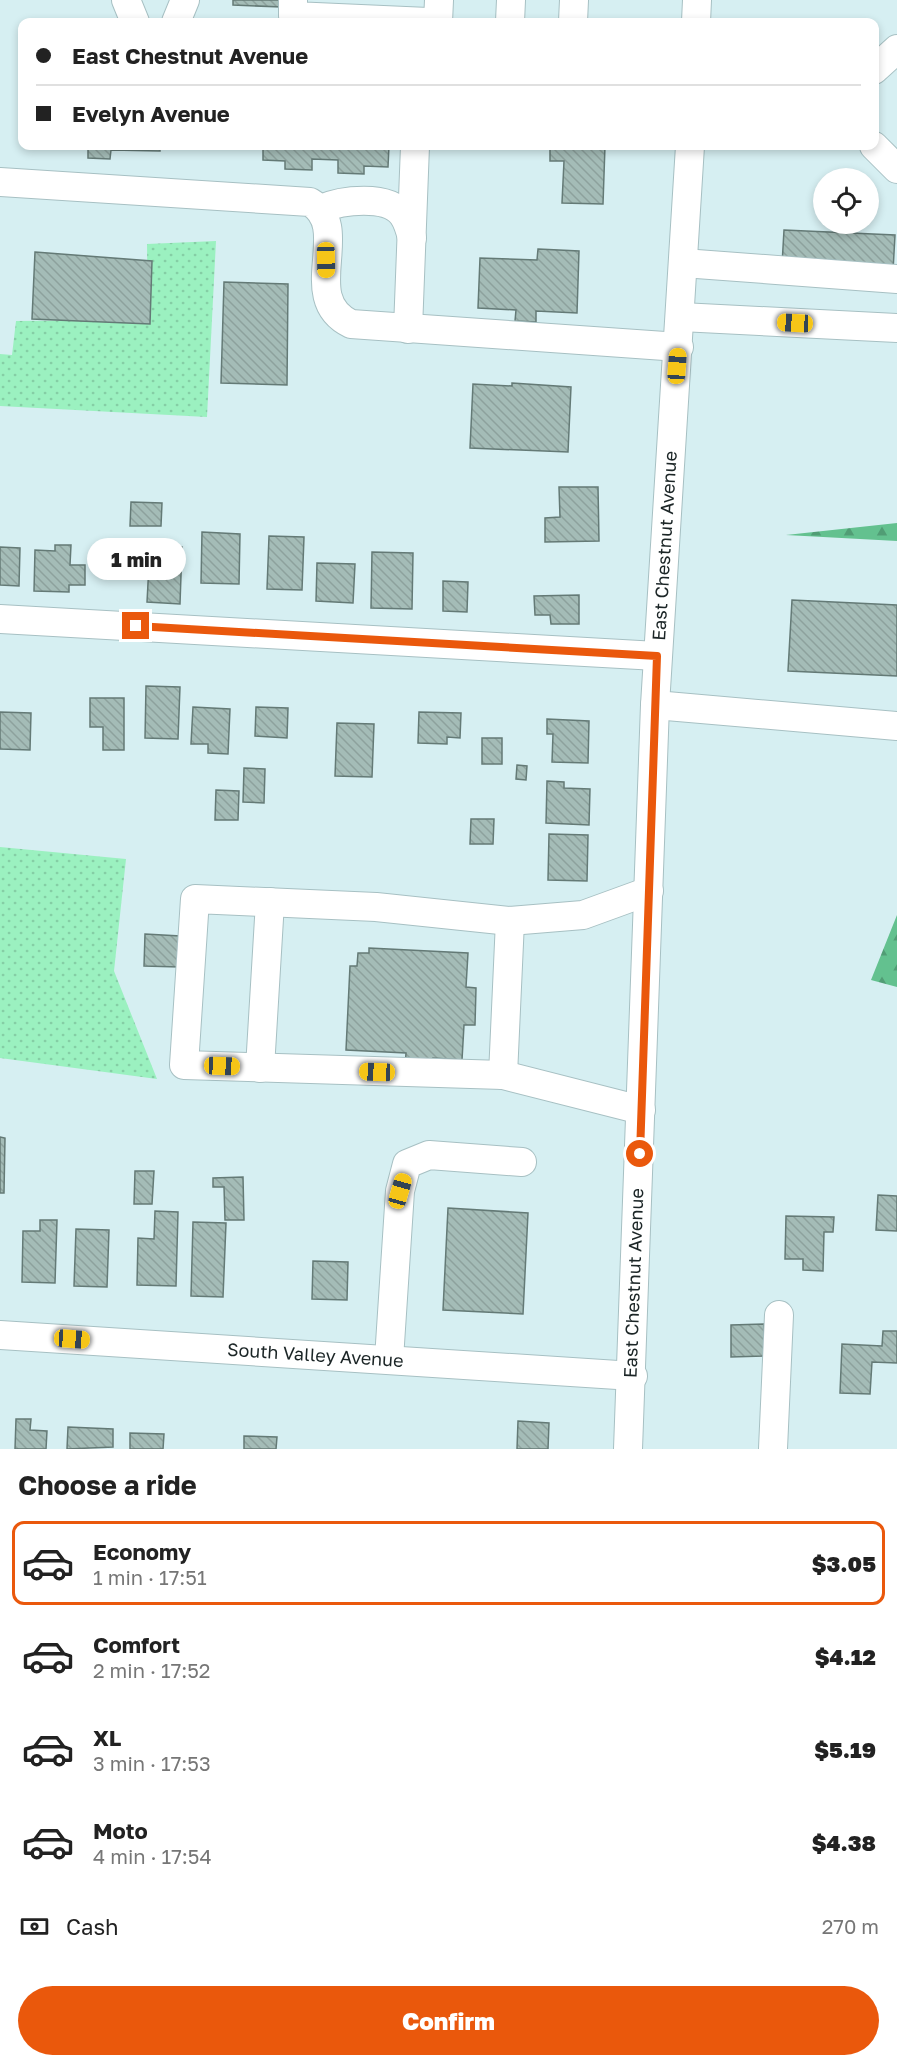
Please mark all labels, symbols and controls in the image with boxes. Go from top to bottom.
text: East Chestnut Avenue [72,42,308,69]
text: Evelyn Avenue [72,100,230,127]
map controls [813,168,879,234]
button: locate [813,168,879,234]
car [317,242,335,278]
car [777,313,813,333]
car [667,347,687,385]
street label: East Chestnut Avenue [647,450,681,641]
callout: 1 min [86,539,186,581]
text: 1 min [111,547,162,571]
route end [122,612,149,639]
car [204,1056,240,1076]
car [359,1062,395,1082]
route start [626,1140,653,1167]
car [386,1171,414,1211]
street label: East Chestnut Avenue [619,1188,647,1378]
car [53,1329,91,1349]
street label: South Valley Avenue [226,1338,404,1371]
text: Choose a ride [18,1469,197,1501]
icon: car [21,1536,75,1590]
text: Economy [93,1538,191,1565]
text: $3.05 [812,1550,876,1577]
text: 1 min · 17:51 [93,1565,207,1589]
icon: car [21,1629,75,1683]
text: Comfort [93,1631,180,1658]
text: $4.12 [815,1643,876,1670]
text: 2 min · 17:52 [93,1658,210,1682]
icon: car [21,1722,75,1776]
text: XL [93,1724,121,1751]
text: $5.19 [814,1736,876,1763]
text: 3 min · 17:53 [93,1751,211,1775]
icon: car [21,1815,75,1869]
text: Moto [93,1817,148,1844]
text: $4.38 [812,1829,876,1856]
text: 4 min · 17:54 [93,1844,212,1868]
icon: cash [18,1910,51,1943]
text: Cash [66,1913,119,1940]
text: 270 m [822,1914,879,1938]
button: Confirm [18,1986,879,2055]

